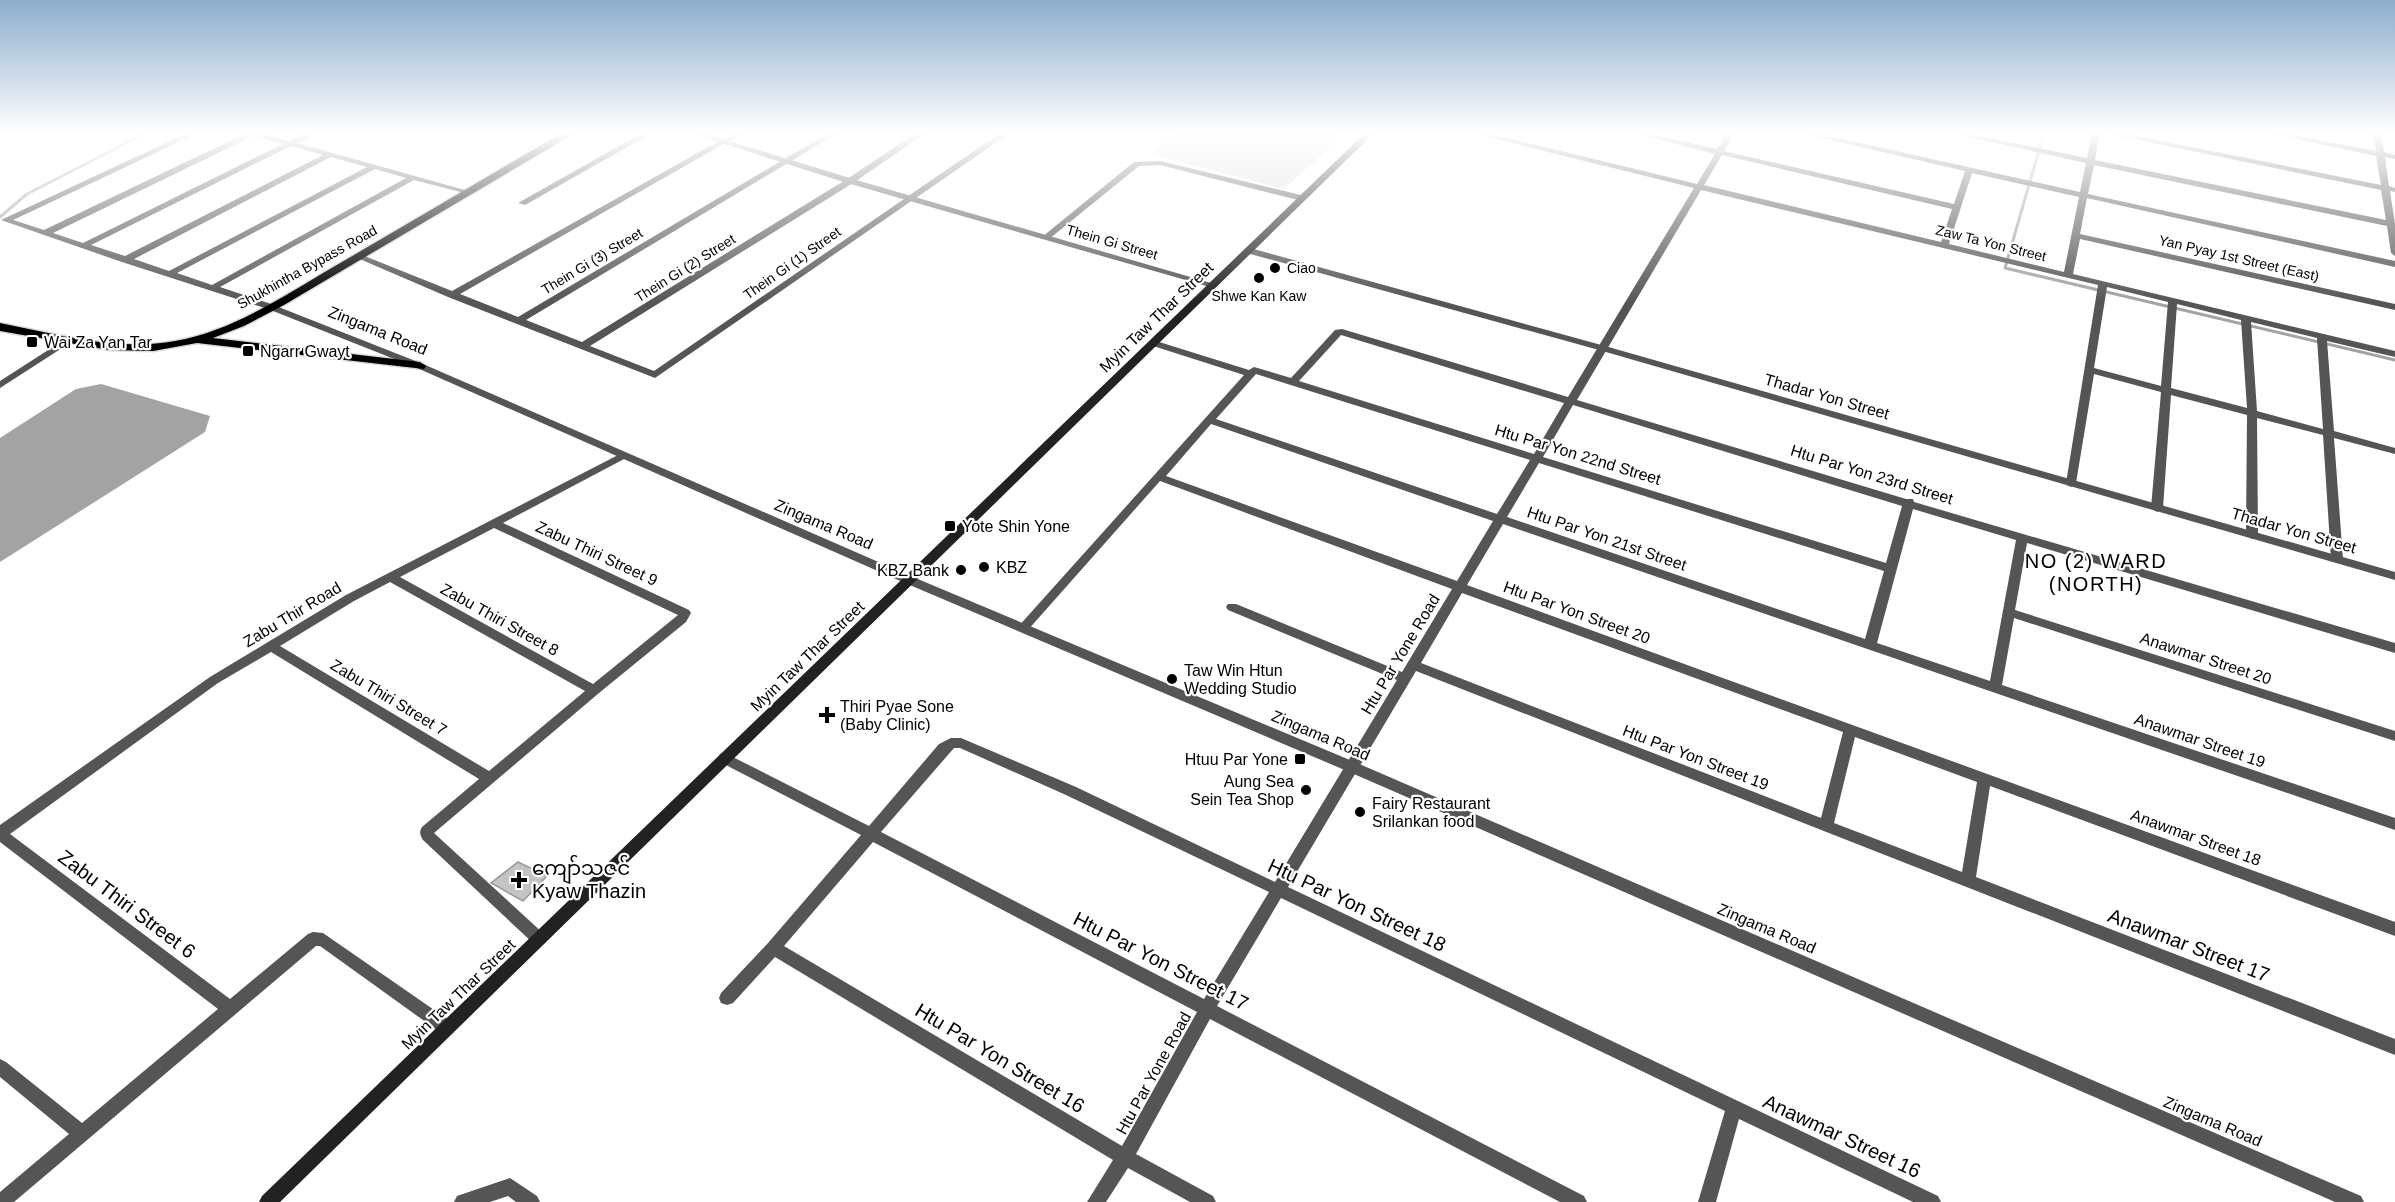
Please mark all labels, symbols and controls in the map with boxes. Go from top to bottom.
street label: Thein Gi Street [1065,221,1160,263]
street label: Shukhintha Bypass Road [234,222,380,312]
street label: Zaw Ta Yon Street [1934,222,2048,265]
street label: Thein Gi (1) Street [740,223,844,303]
street label: Thein Gi (3) Street [539,224,646,298]
street label: Thein Gi (2) Street [632,231,738,305]
street label: Yan Pyay 1st Street (East) [2157,232,2321,284]
street label: Myin Taw Thar Street [1096,259,1217,376]
place label: Ciao [1287,260,1316,276]
marker: Ciao [1268,261,1282,275]
marker: Shwe Kan Kaw [1252,271,1266,285]
place label: Shwe Kan Kaw [1212,288,1307,304]
street label: Zingama Road [326,303,430,358]
place label: Wai Za Yan Tar [44,334,153,351]
marker: Wai Za Yan Tar [25,335,39,349]
place label: Ngarr Gwayt [260,343,350,360]
marker: Ngarr Gwayt [241,344,255,358]
street label: Thadar Yon Street [1763,371,1892,423]
street label: Htu Par Yon 22nd Street [1493,421,1663,488]
street label: Htu Par Yon 23rd Street [1789,442,1956,507]
street label: Zingama Road [772,496,875,553]
street label: Htu Par Yon 21st Street [1525,503,1689,574]
street label: Thadar Yon Street [2230,505,2359,557]
street label: Zabu Thiri Street 9 [533,518,660,589]
place label: Yote Shin Yone [962,518,1070,535]
marker: Yote Shin Yone [943,519,957,533]
district label: NO (2) WARD (NORTH) [2025,550,2167,595]
place label: KBZ [996,559,1027,576]
marker: KBZ [977,560,991,574]
place label: KBZ Bank [877,562,950,579]
marker: KBZ Bank [954,563,968,577]
street label: Htu Par Yon Street 20 [1501,578,1653,647]
street label: Zabu Thir Road [240,579,344,650]
street label: Zabu Thiri Street 8 [438,580,562,659]
street label: Htu Par Yone Road [1358,591,1443,717]
street label: Myin Taw Thar Street [747,598,868,715]
street label: Anawmar Street 20 [2138,629,2274,688]
street label: Zabu Thiri Street 7 [328,656,450,739]
place label: Taw Win Htun Wedding Studio [1184,662,1297,697]
marker: Taw Win Htun Wedding Studio [1165,672,1179,686]
place label: Thiri Pyae Sone (Baby Clinic) [840,698,954,733]
marker: Thiri Pyae Sone (Baby Clinic) [818,706,836,724]
street label: Zingama Road [1269,707,1372,764]
street label: Anawmar Street 19 [2132,710,2267,771]
street label: Htu Par Yon Street 19 [1621,722,1771,793]
place label: Htuu Par Yone [1185,751,1288,768]
marker: Htuu Par Yone [1293,752,1307,766]
place label: Aung Sea Sein Tea Shop [1190,773,1294,808]
marker: Aung Sea Sein Tea Shop [1299,783,1313,797]
place label: Fairy Restaurant Srilankan food [1372,795,1491,830]
marker: Fairy Restaurant Srilankan food [1353,805,1367,819]
street label: Anawmar Street 18 [2129,806,2263,869]
street label: Zabu Thiri Street 6 [54,845,200,963]
place label: ကျော်သဇင် Kyaw Thazin [532,854,646,902]
street label: Htu Par Yon Street 18 [1265,854,1449,956]
marker: ကျော်သဇင် Kyaw Thazin [510,871,528,889]
street label: Zingama Road [1715,900,1818,957]
street label: Anawmar Street 17 [2105,904,2273,986]
street label: Htu Par Yon Street 17 [1070,907,1252,1015]
street label: Myin Taw Thar Street [398,936,519,1053]
street label: Htu Par Yon Street 16 [911,999,1089,1117]
street label: Htu Par Yone Road [1113,1009,1194,1137]
street label: Anawmar Street 16 [1760,1090,1924,1182]
street label: Zingama Road [2161,1093,2264,1150]

